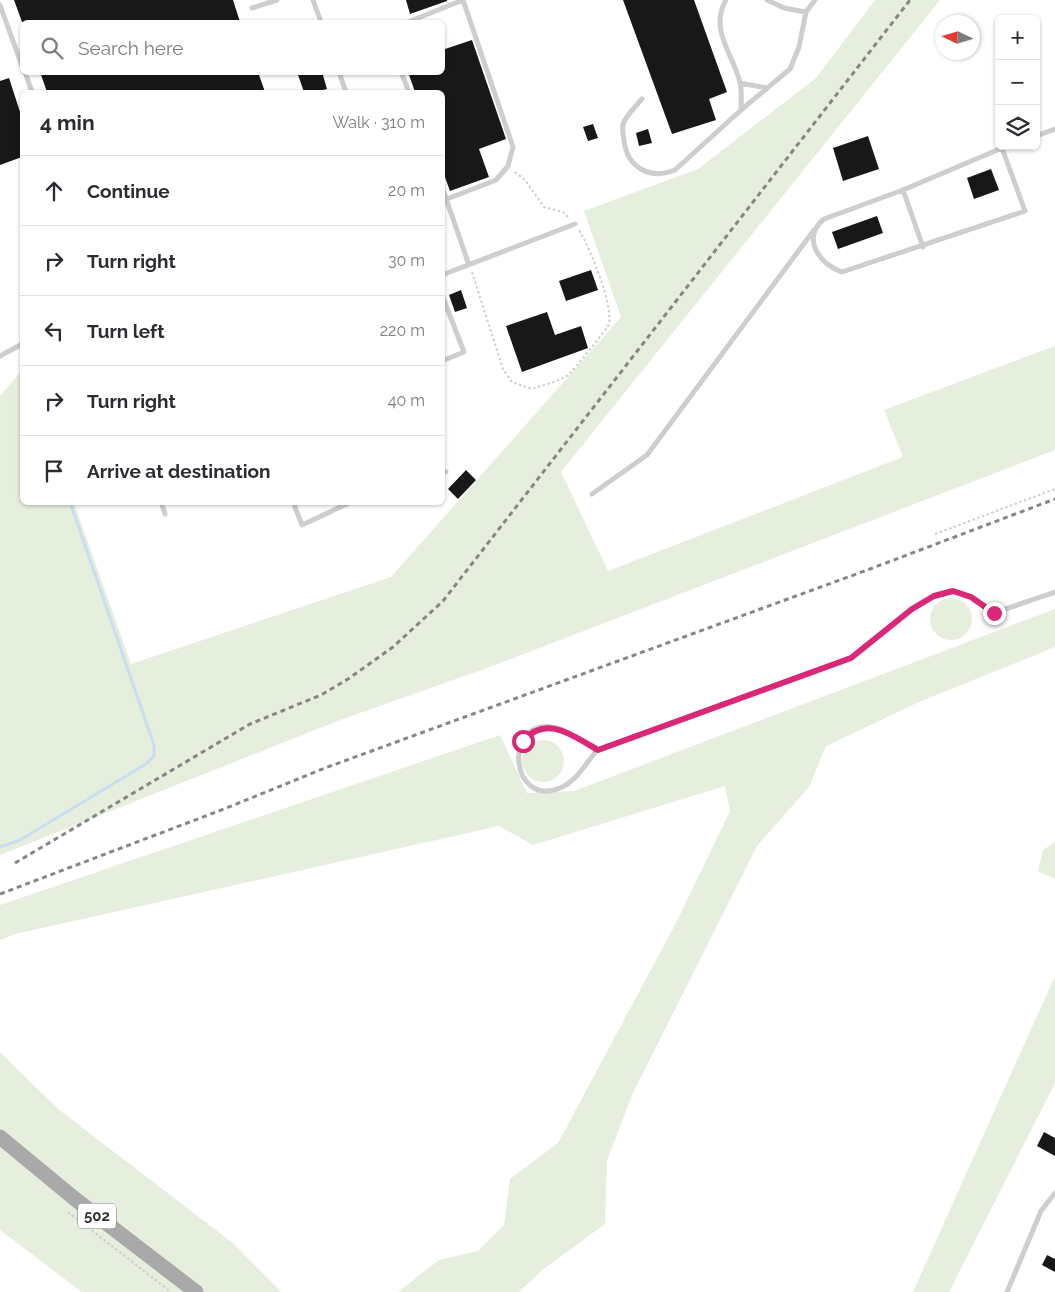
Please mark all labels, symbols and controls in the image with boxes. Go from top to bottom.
north arrow [935,15,980,60]
map controls [995,15,1040,150]
button: + [995,15,1040,60]
search box [20,20,445,75]
icon: search [38,34,66,62]
text: Search here [78,37,184,59]
button: − [995,60,1040,105]
button: layers [995,105,1040,150]
text: 4 min [40,110,95,135]
text: Walk · 310 m [332,113,425,132]
icon: ahead [40,177,68,205]
text: Continue [87,180,170,202]
text: 20 m [388,181,425,200]
icon: right [40,247,68,275]
text: Turn right [87,250,176,272]
text: 30 m [388,251,425,270]
icon: left [40,317,68,345]
text: Turn left [87,320,164,342]
text: 220 m [380,321,425,340]
icon: right [40,387,68,415]
text: Turn right [87,390,176,412]
text: 40 m [388,391,425,410]
icon: arrive [40,457,68,485]
text: Arrive at destination [87,460,271,482]
route end [983,602,1006,625]
route start [512,730,535,753]
road number: 502 [78,1204,116,1228]

